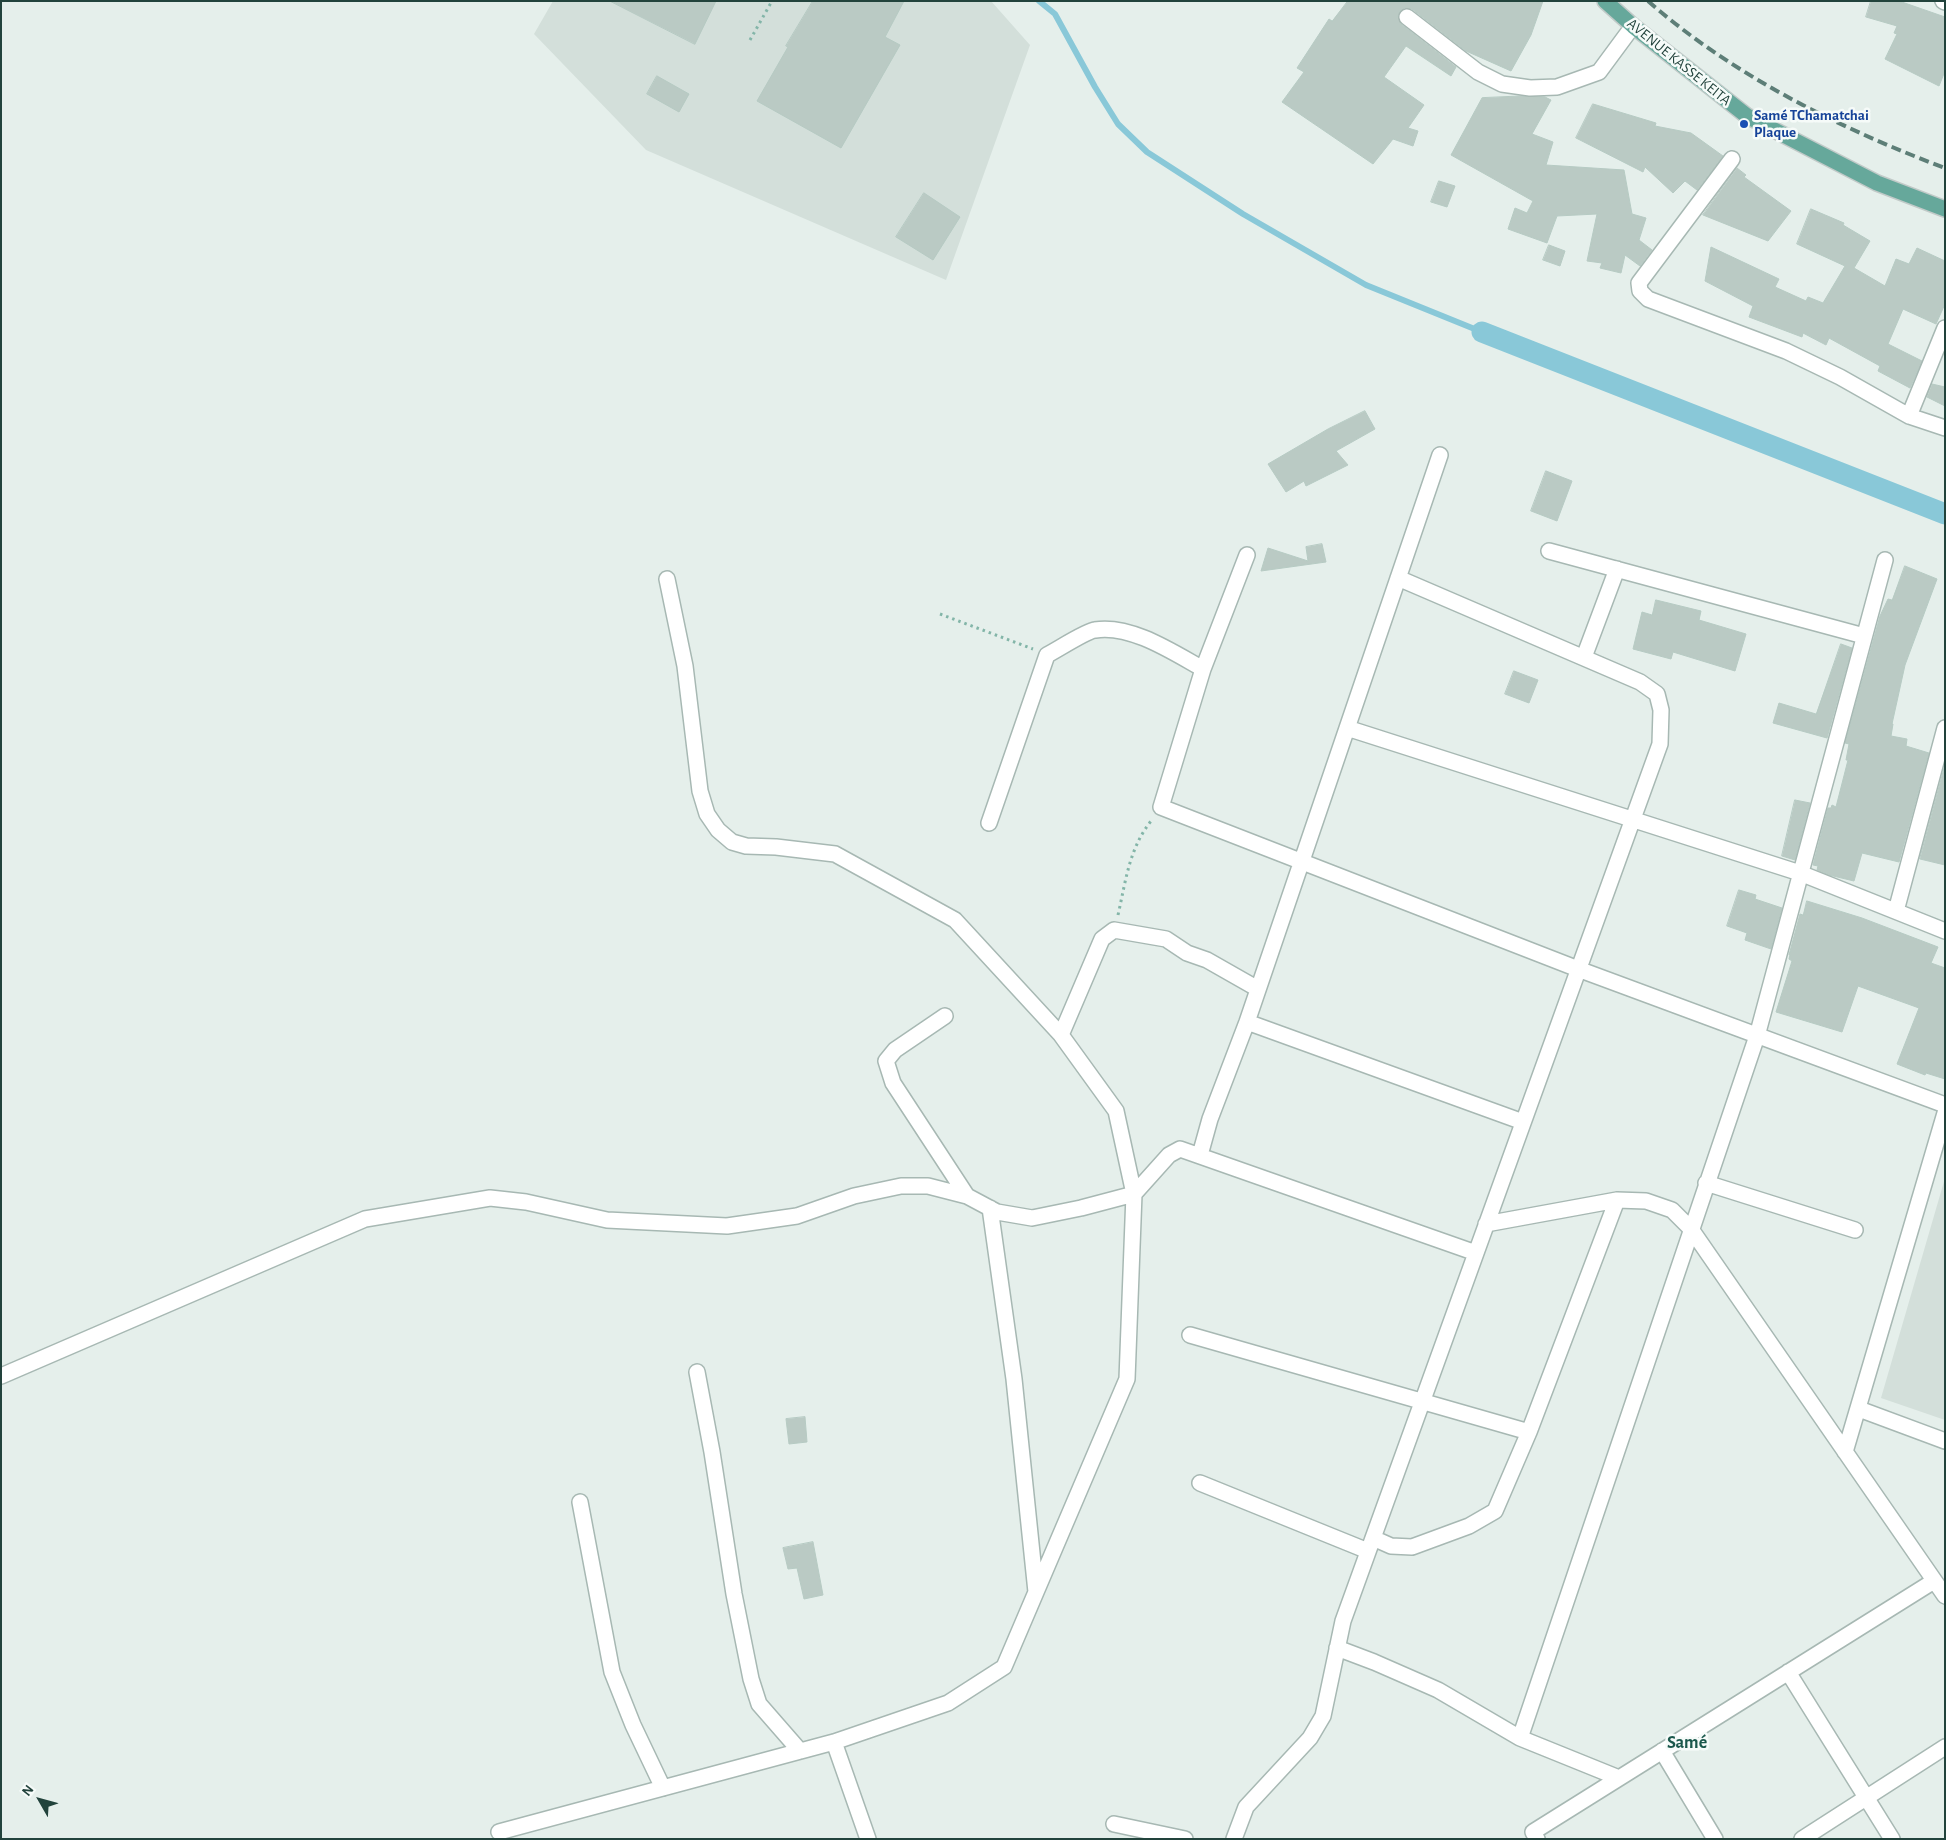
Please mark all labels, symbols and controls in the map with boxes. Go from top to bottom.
street label: AVENUE KASSE KEITA [1623,15,1735,109]
place label: Samé TChamatchai Plaque [1754,106,1869,141]
marker: Samé TChamatchai Plaque [1738,118,1750,130]
district label: Samé [1667,1732,1707,1754]
north arrow [15,1775,65,1825]
text: N [20,1783,37,1799]

